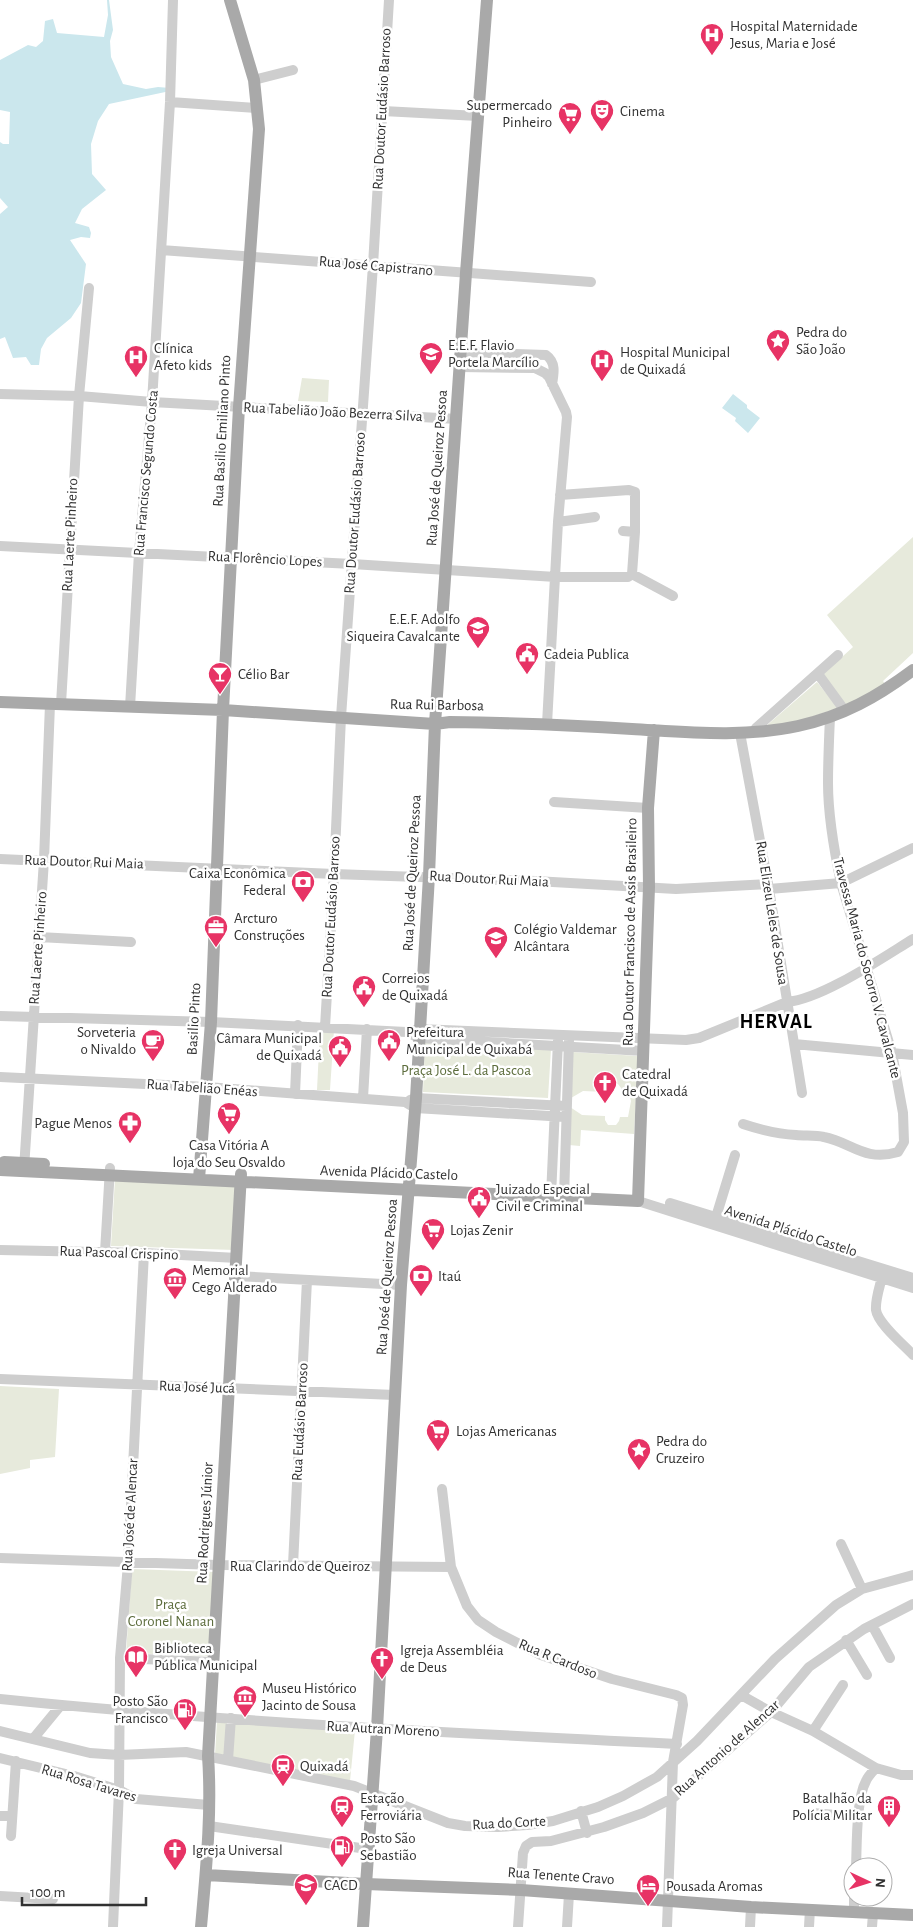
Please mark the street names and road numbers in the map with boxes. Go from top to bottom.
street label: Rua Doutor Eudásio Barroso [370,28,394,190]
street label: Rua José Capistrano [318,254,434,278]
street label: Rua Basilio Emiliano Pinto [211,355,233,507]
street label: Rua Francisco Segundo Costa [131,389,161,557]
street label: Rua José de Queiroz Pessoa [424,389,450,547]
street label: Rua Tabelião João Bezerra Silva [243,400,423,424]
street label: Rua Doutor Eudásio Barroso [342,432,368,594]
street label: Rua Laerte Pinheiro [60,478,80,592]
street label: Rua Florêncio Lopes [207,549,323,569]
street label: Rua Rui Barbosa [390,697,484,713]
street label: Rua José de Queiroz Pessoa [400,794,424,952]
street label: Rua Doutor Francisco de Assis Brasileiro [621,818,639,1046]
street label: Rua Doutor Eudásio Barroso [319,836,343,998]
street label: Rua Elizeu Leles de Sousa [753,840,791,986]
street label: Rua Doutor Rui Maia [24,852,144,872]
street label: Travessa Maria do Socorro V. Cavalcante [830,856,904,1080]
street label: Rua Doutor Rui Maia [429,868,549,890]
street label: Rua Laerte Pinheiro [27,891,49,1005]
street label: Basilio Pinto [185,982,203,1056]
street label: Rua Tabelião Enéas [146,1077,258,1099]
street label: Avenida Plácido Castelo [320,1163,458,1183]
street label: Rua José de Queiroz Pessoa [374,1198,400,1356]
street label: Avenida Plácido Castelo [723,1203,859,1259]
street label: Rua Pascoal Crispino [59,1243,179,1263]
street label: Rua Eudásio Barroso [289,1363,311,1481]
street label: Rua José Jucá [159,1378,236,1396]
street label: Rua José de Alencar [120,1458,140,1572]
street label: Rua Rodrigues Júnior [194,1462,216,1584]
street label: Rua Clarindo de Queiroz [230,1559,370,1574]
street label: Rua R Cardoso [517,1636,599,1682]
street label: Rua Antonio de Alencar [672,1697,783,1799]
street label: Rua Autran Moreno [326,1719,440,1739]
street label: Rua Rosa Tavares [40,1761,138,1805]
street label: Rua do Corte [472,1814,546,1832]
street label: Rua Tenente Cravo [507,1865,615,1887]

